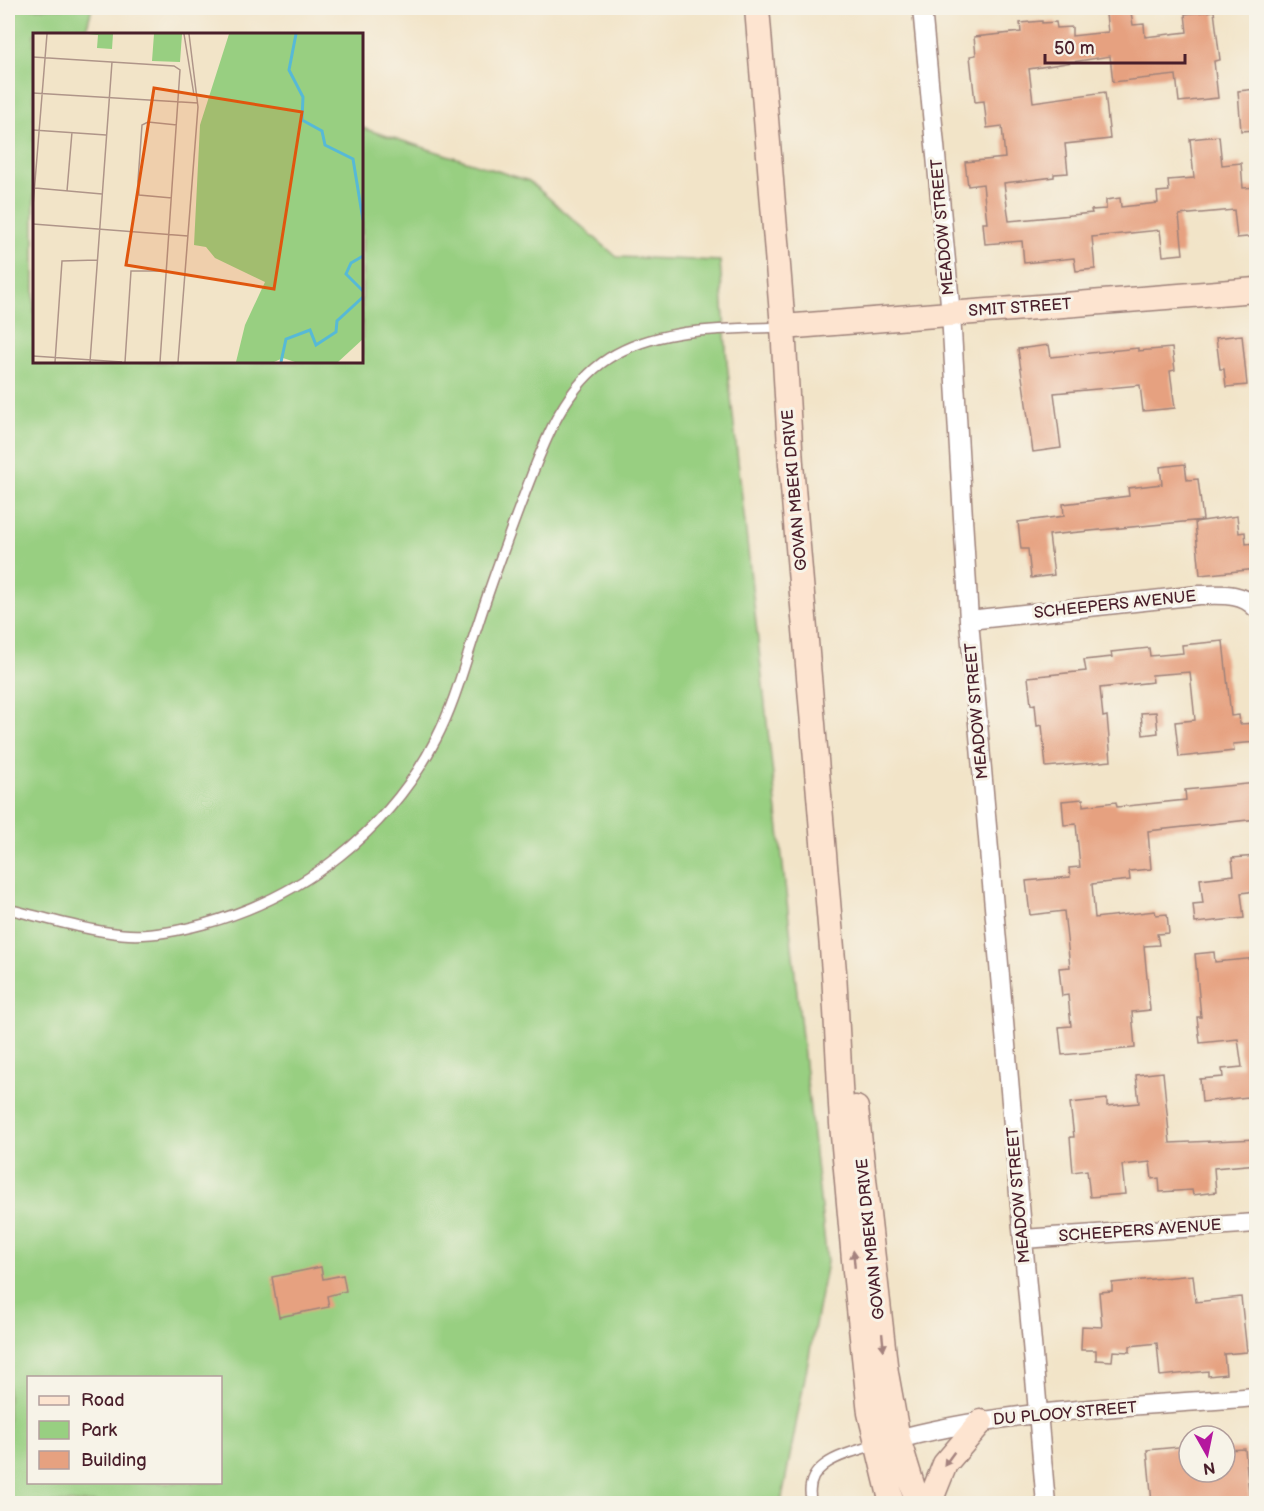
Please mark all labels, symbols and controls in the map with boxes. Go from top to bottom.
scale bar [1045,27,1184,65]
inset map [33,33,363,363]
text: 50 m [1054,38,1095,59]
street label: MEADOW STREET [928,158,958,296]
street label: SMIT STREET [968,295,1072,321]
street label: GOVAN MBEKI DRIVE [778,409,812,571]
street label: SCHEEPERS AVENUE [1033,587,1197,623]
street label: MEADOW STREET [962,642,992,780]
street label: MEADOW STREET [1004,1126,1034,1264]
street label: GOVAN MBEKI DRIVE [853,1157,889,1321]
street label: SCHEEPERS AVENUE [1058,1216,1222,1246]
one-way arrow [849,1250,859,1269]
one-way arrow [878,1333,888,1352]
legend [27,1376,222,1484]
text: Road [81,1390,125,1411]
street label: DU PLOOY STREET [992,1398,1138,1430]
text: Park [81,1420,117,1441]
north arrow [1177,1424,1237,1484]
text: Building [81,1450,147,1471]
one-way arrow [944,1452,956,1467]
text: N [1202,1457,1217,1478]

